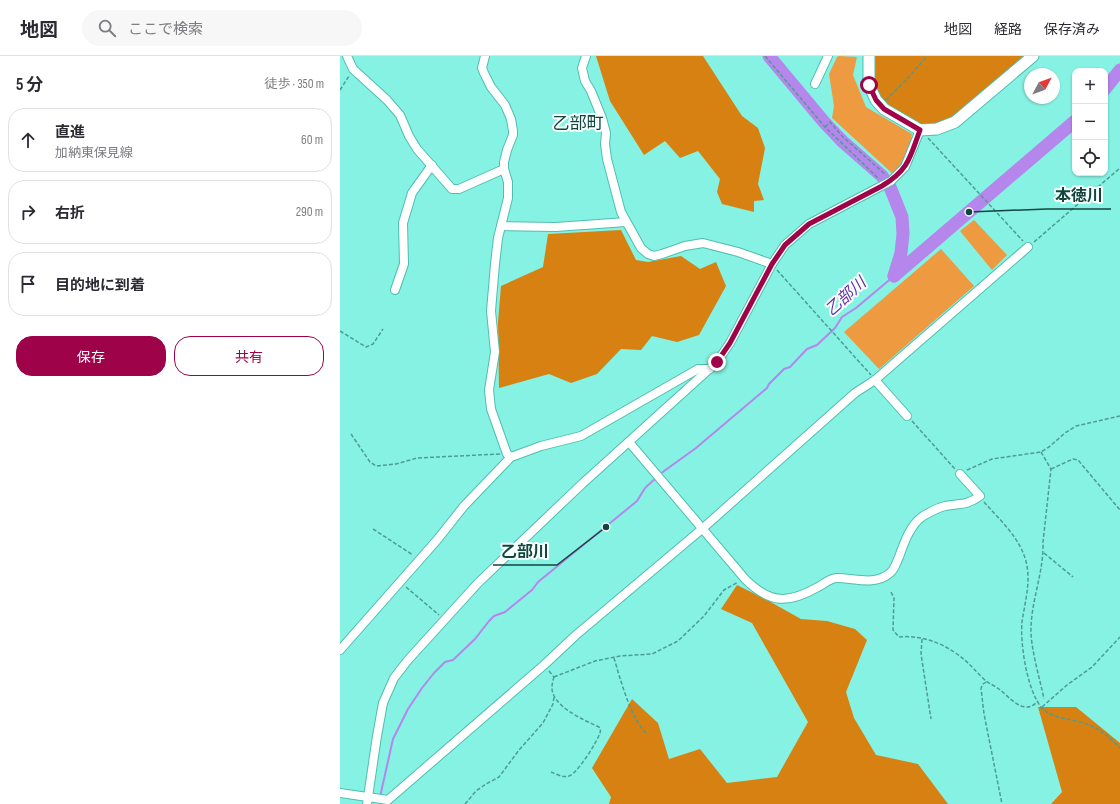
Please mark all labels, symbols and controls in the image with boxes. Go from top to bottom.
search box [82,10,362,46]
icon: search [96,17,118,39]
text: 地図 [20,19,58,42]
text: ここで検索 [128,20,203,39]
text: 地図 [944,21,972,38]
text: 経路 [994,21,1022,38]
text: 保存済み [1044,21,1100,38]
north arrow [1024,68,1060,104]
map controls [1072,68,1108,176]
button: + [1072,68,1108,104]
text: 5 分 [16,75,43,95]
text: 徒歩 · 350 m [264,76,324,92]
route start [860,76,878,94]
button: − [1072,104,1108,140]
district label: 乙部町 [553,114,604,134]
text: 直進 [55,123,85,142]
icon: ahead [17,129,39,151]
text: 60 m [301,132,323,148]
button: locate [1072,140,1108,176]
text: 加納東保見線 [55,145,133,161]
callout: 本徳川 [1047,181,1111,209]
text: 本徳川 [1055,187,1103,206]
icon: right [17,201,39,223]
text: 右折 [55,204,85,223]
text: 290 m [296,204,323,220]
icon: arrive [17,273,39,295]
water label: 乙部川 [822,273,872,320]
text: 目的地に到着 [55,276,145,295]
button: 保存 [16,336,166,376]
button: 共有 [174,336,324,376]
route end [708,353,726,371]
callout: 乙部川 [493,537,557,565]
text: 乙部川 [501,543,549,562]

